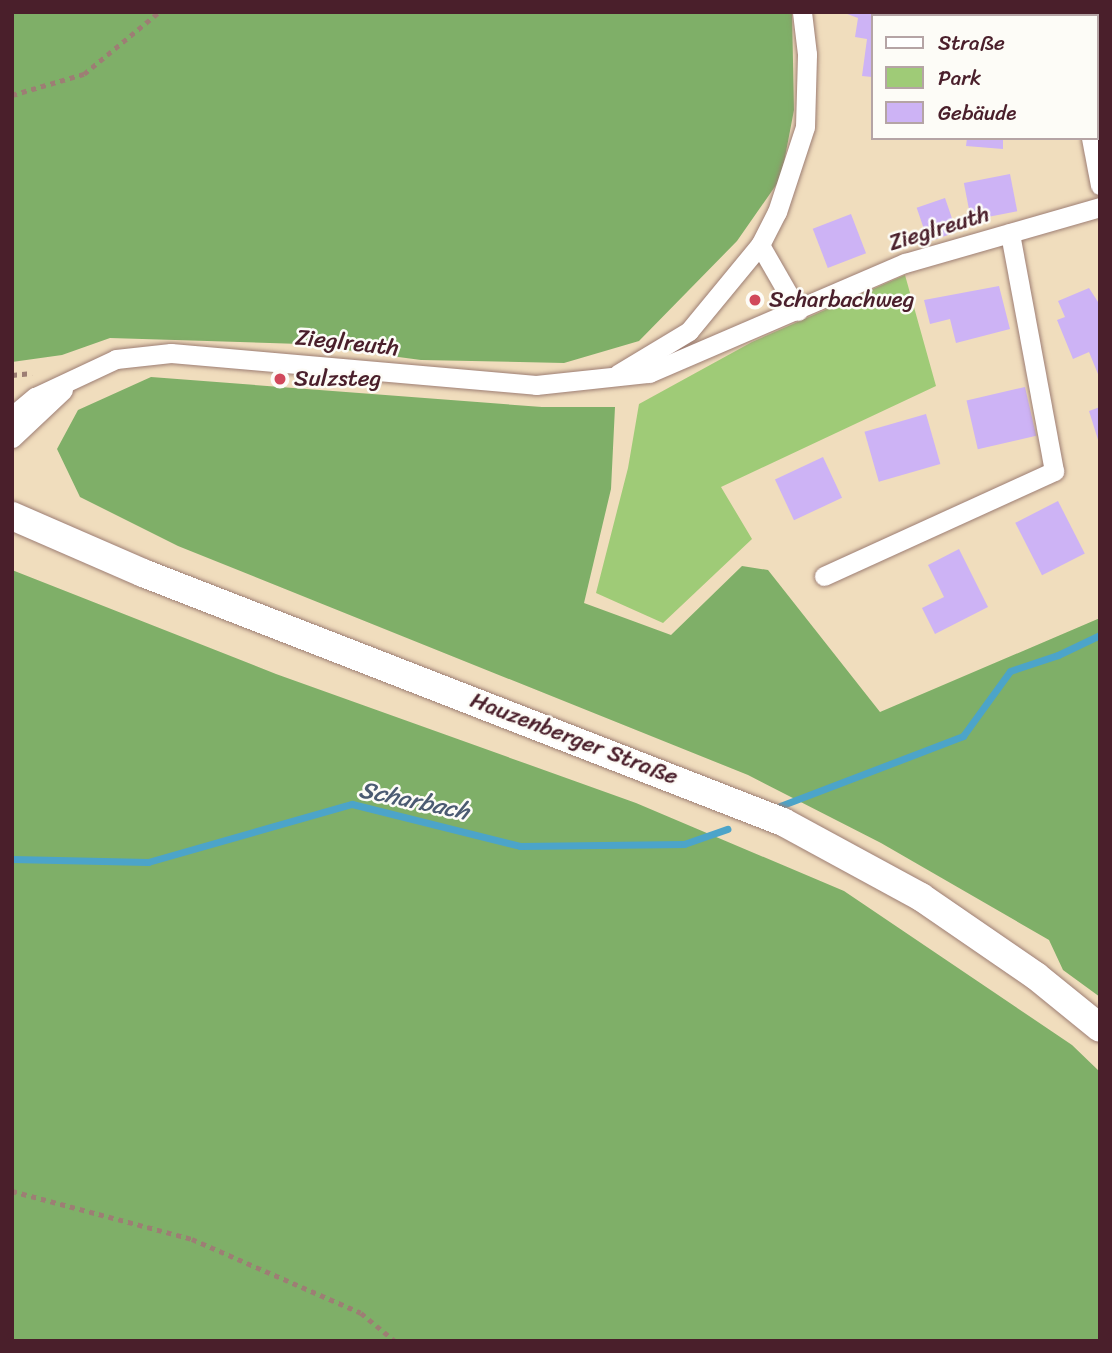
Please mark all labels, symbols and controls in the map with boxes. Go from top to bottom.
legend [870,14,1098,140]
text: Straße [938,24,1005,62]
text: Park [938,59,981,97]
text: Gebäude [938,94,1016,132]
street label: Zieglreuth [885,201,993,257]
place label: Scharbachweg [769,286,914,314]
marker: Scharbachweg [747,292,763,308]
street label: Zieglreuth [294,324,400,362]
place label: Sulzsteg [294,365,381,393]
marker: Sulzsteg [272,371,288,387]
street label: Hauzenberger Straße [466,687,682,791]
water label: Scharbach [357,775,471,827]

